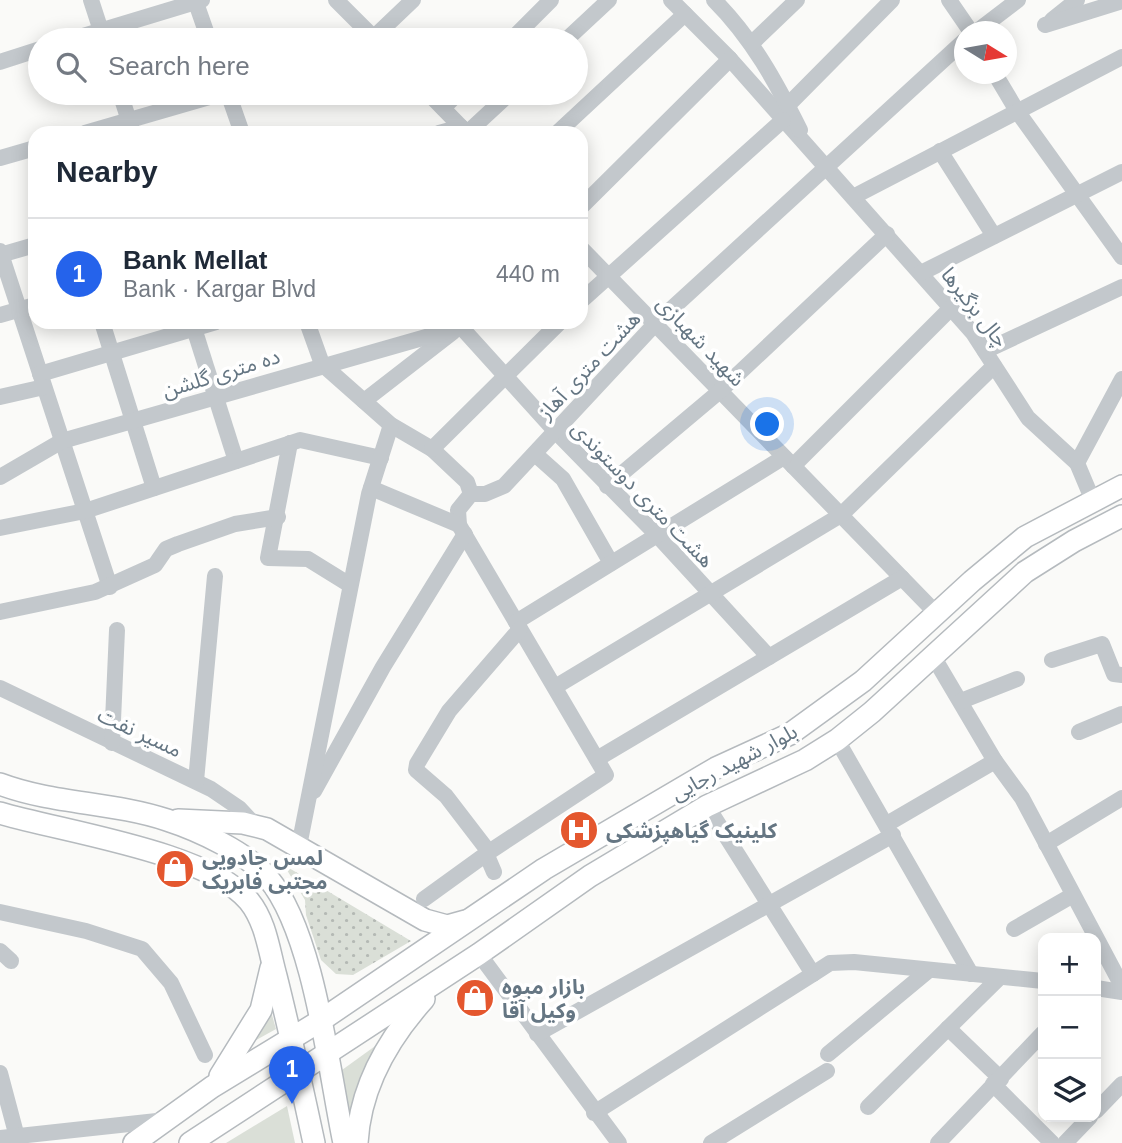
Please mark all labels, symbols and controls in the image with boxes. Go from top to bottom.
north arrow [954,21,1017,84]
search box [28,28,588,105]
icon: search [52,48,90,86]
text: Search here [108,51,250,81]
text: Nearby [56,155,158,188]
text: Bank Mellat [123,245,268,275]
text: 1 [73,261,85,287]
text: 440 m [496,261,560,287]
street label: چال بزگیرها [935,263,1013,352]
text: Bank · Kargar Blvd [123,276,316,302]
street label: شهید شهبازی [652,291,750,391]
street label: هشت متری آهاز [533,307,645,425]
street label: ده متری گلشن [160,344,283,403]
your location [750,407,784,441]
street label: هشت متری دوستوندی [567,416,719,572]
street label: مسیر نفت [94,703,186,762]
street label: بلوار شهید رجایی [667,719,801,806]
hospital icon: کلینیک گیاهپزشکی [558,809,600,851]
place label: کلینیک گیاهپزشکی [606,819,777,844]
place label: لمس جادویی مجتبی فابریک [202,846,328,894]
shop icon: لمس جادویی مجتبی فابریک [154,848,196,890]
map controls [1038,933,1101,1122]
button: + [1038,933,1101,996]
place label: بازار میوه وکیل آقا [502,975,585,1023]
shop icon: بازار میوه وکیل آقا [454,977,496,1019]
button: − [1038,996,1101,1059]
pin: 1 [269,1046,315,1104]
button: layers [1038,1059,1101,1122]

